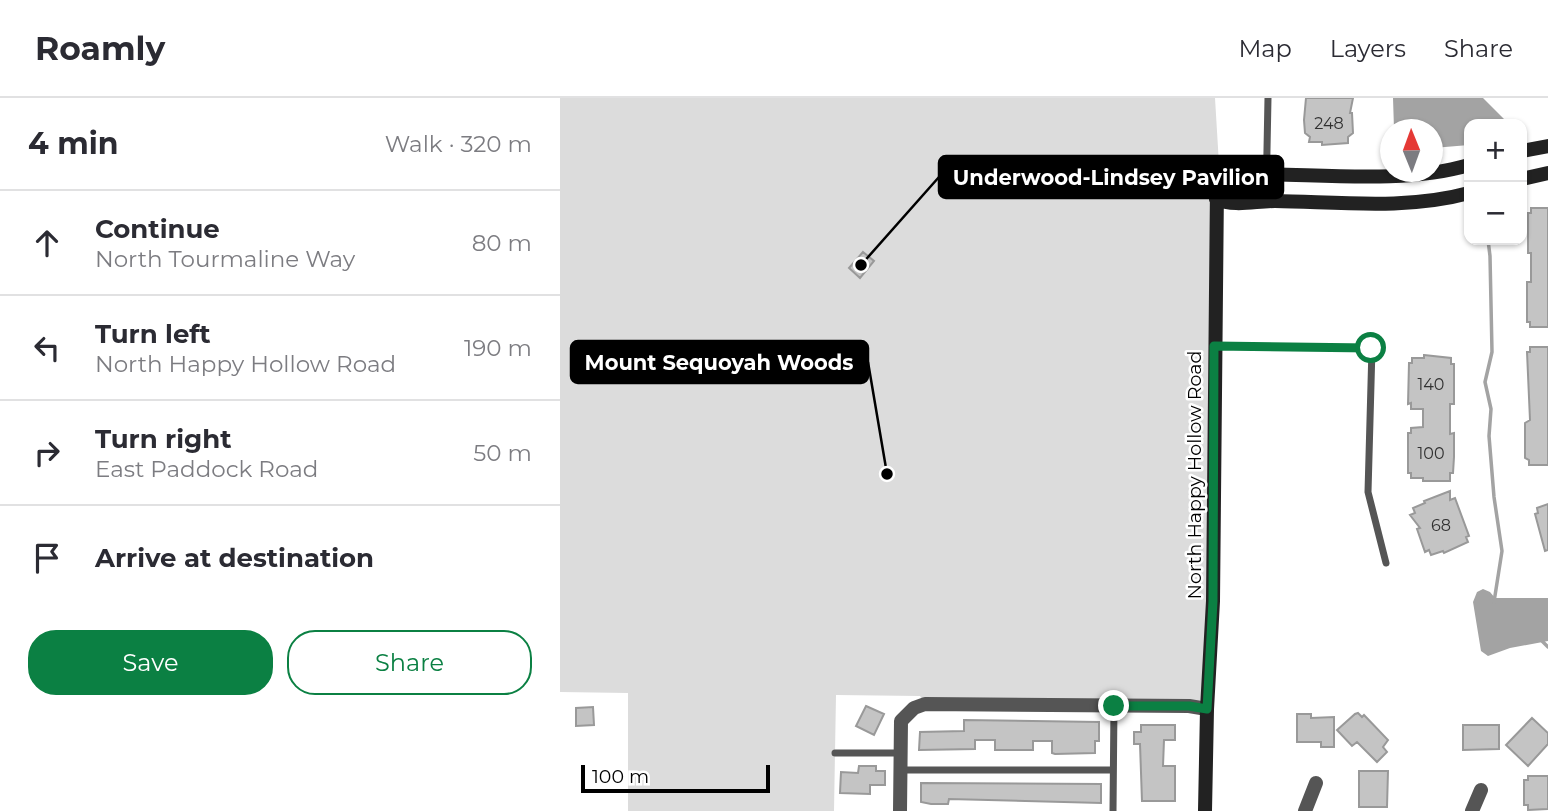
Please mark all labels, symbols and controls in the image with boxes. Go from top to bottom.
text: Roamly [35,28,165,68]
text: Map [1238,34,1292,63]
text: Layers [1330,34,1406,63]
text: Share [1444,34,1513,63]
house number: 248 [1314,114,1344,133]
north arrow [1380,119,1443,182]
map controls [1464,119,1527,245]
button: + [1464,119,1527,182]
text: 4 min [28,125,118,162]
text: Walk · 320 m [385,130,532,158]
callout: Underwood-Lindsey Pavilion [939,156,1283,198]
text: Underwood-Lindsey Pavilion [953,165,1269,190]
button: − [1464,182,1527,245]
text: Continue [95,213,220,245]
icon: ahead [28,224,66,262]
text: 80 m [472,229,532,257]
text: North Tourmaline Way [95,245,355,273]
text: Turn left [95,318,211,350]
icon: left [28,329,66,367]
route start [1355,332,1386,363]
text: 190 m [464,334,532,362]
callout: Mount Sequoyah Woods [571,341,868,383]
text: North Happy Hollow Road [95,350,396,378]
text: Mount Sequoyah Woods [585,350,853,375]
street label: North Happy Hollow Road [1183,351,1206,599]
house number: 140 [1418,375,1444,394]
text: Turn right [95,423,231,455]
icon: right [28,434,66,472]
text: 50 m [473,439,532,467]
house number: 100 [1418,444,1444,463]
text: East Paddock Road [95,455,318,483]
house number: 68 [1431,516,1451,535]
icon: arrive [28,539,66,577]
text: Arrive at destination [95,542,374,574]
button: Save [28,630,273,695]
button: Share [287,630,532,695]
route end [1098,690,1129,721]
scale bar [581,762,770,794]
text: 100 m [592,765,649,788]

